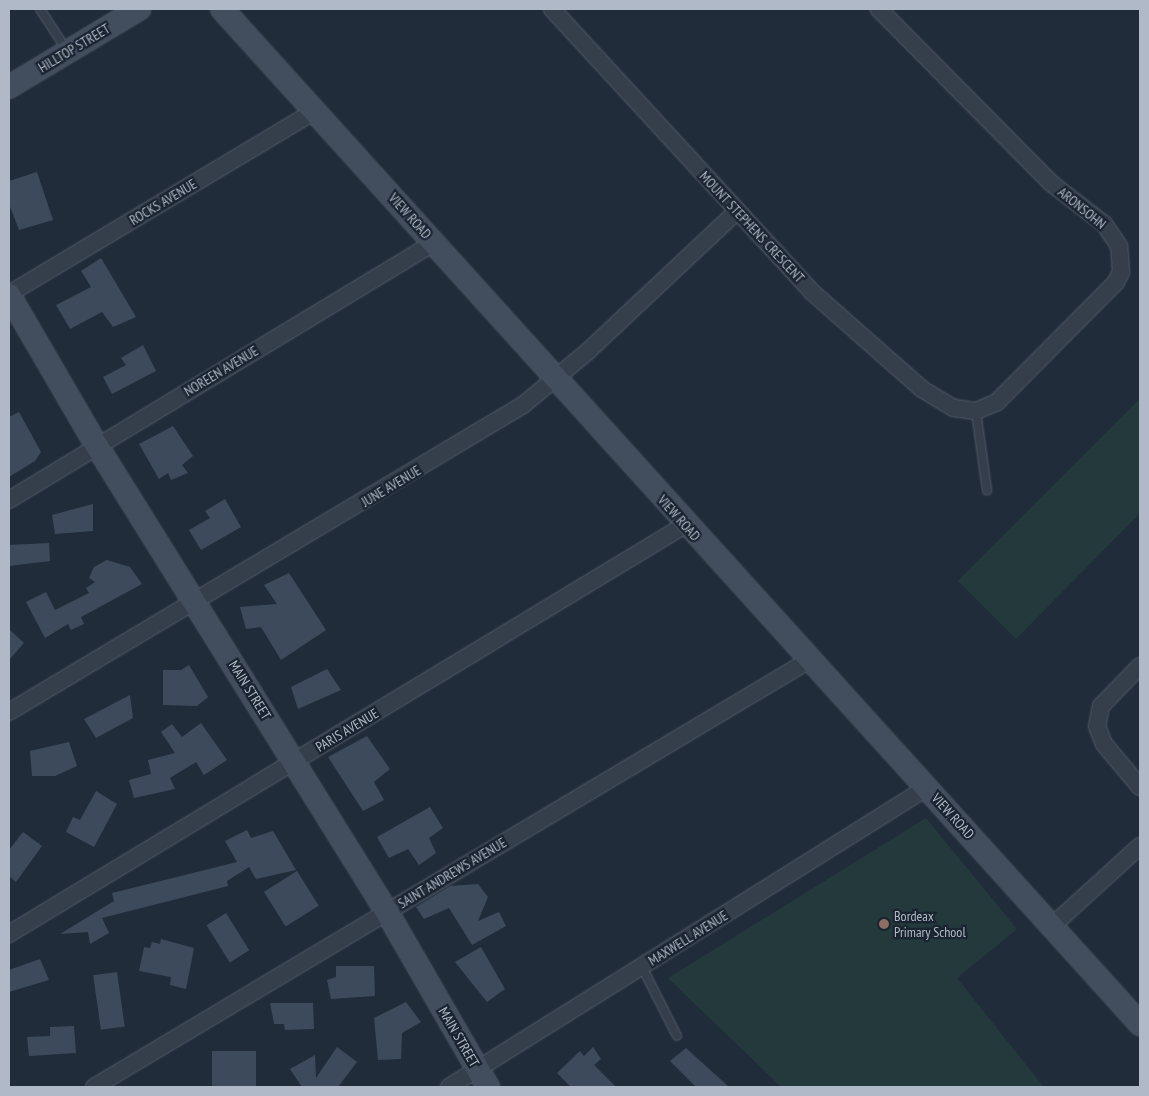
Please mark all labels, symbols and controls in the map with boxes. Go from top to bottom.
street label: HILLTOP STREET [35,20,113,76]
street label: MOUNT STEPHENS CRESCENT [696,168,808,286]
street label: ROCKS AVENUE [126,175,200,229]
street label: ARONSOHN [1055,184,1109,232]
street label: VIEW ROAD [385,190,435,242]
street label: NOREEN AVENUE [181,342,261,400]
street label: JUNE AVENUE [358,462,424,510]
street label: VIEW ROAD [654,492,704,544]
street label: MAIN STREET [225,657,275,723]
street label: PARIS AVENUE [312,705,382,755]
street label: VIEW ROAD [928,790,978,842]
street label: SAINT ANDREWS AVENUE [394,834,510,912]
street label: MAXWELL AVENUE [645,907,731,969]
place label: Bordeax Primary School [894,908,966,940]
marker: Bordeax Primary School [878,918,890,930]
street label: MAIN STREET [435,1004,483,1070]

